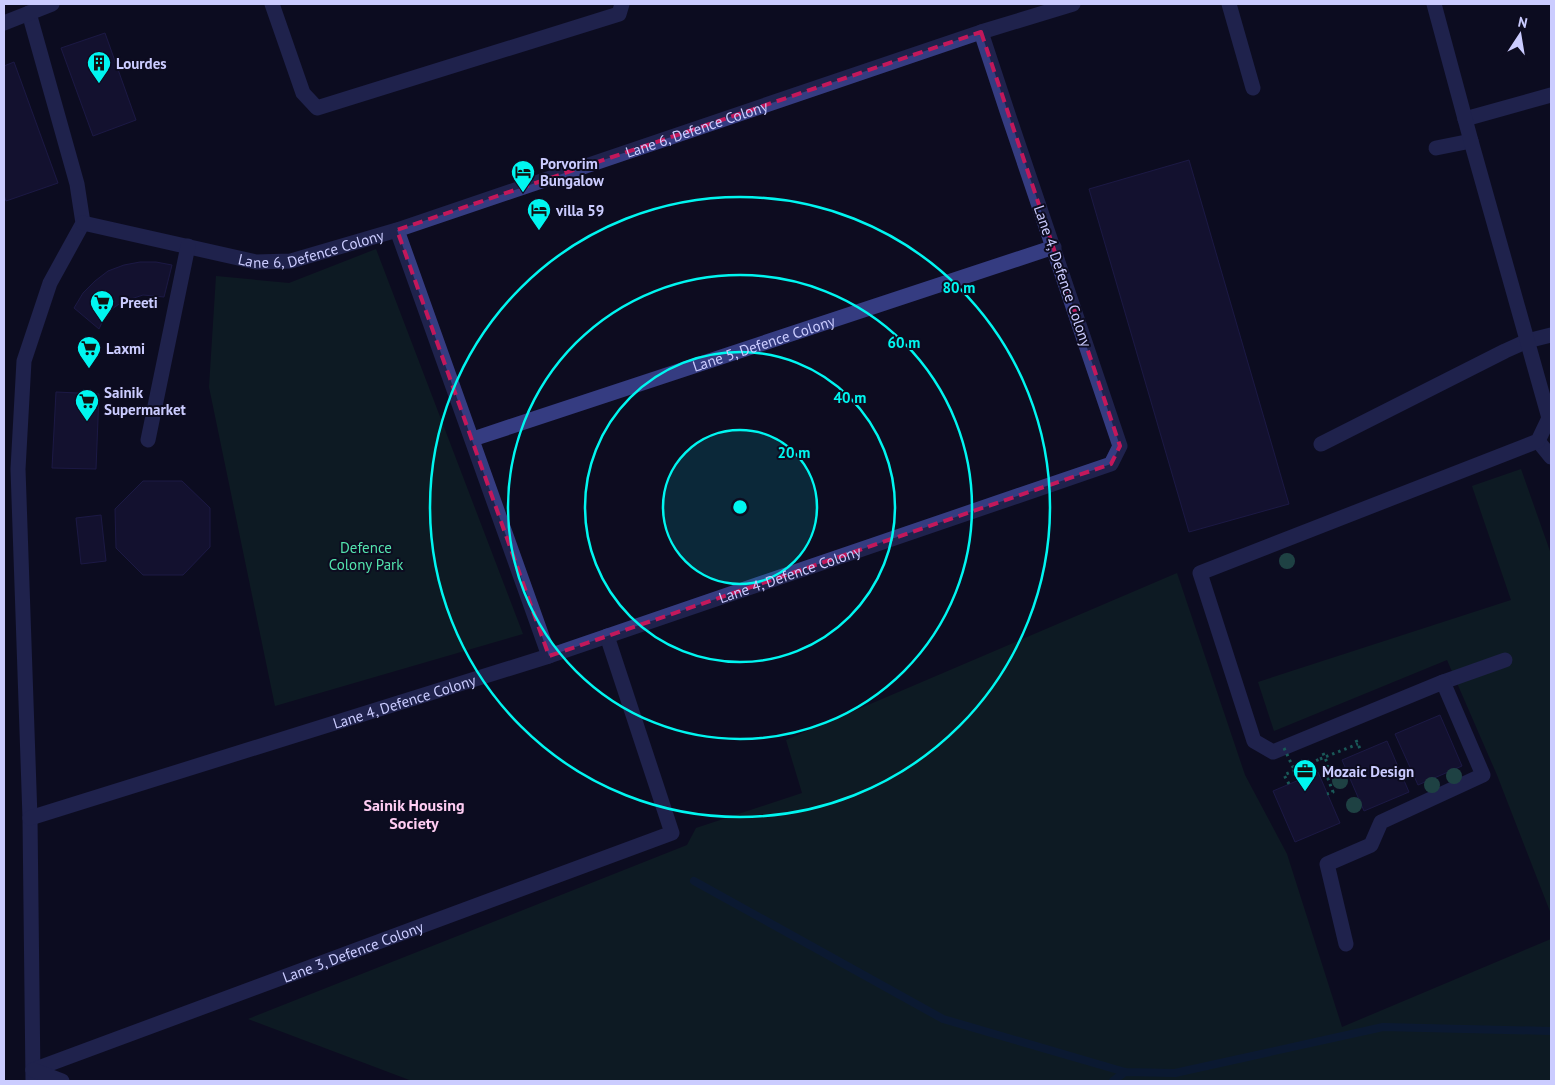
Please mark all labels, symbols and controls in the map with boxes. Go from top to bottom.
north arrow [1495,10,1545,60]
text: N [1516,13,1529,32]
building icon: Lourdes [86,50,112,84]
place label: Lourdes [116,54,167,73]
street label: Lane 6, Defence Colony [623,96,770,161]
place label: Porvorim Bungalow [540,154,604,190]
hotel icon: Porvorim Bungalow [510,159,536,193]
hotel icon: villa 59 [526,197,552,231]
place label: villa 59 [555,201,604,220]
street label: Lane 4, Defence Colony [1030,203,1096,349]
street label: Lane 6, Defence Colony [237,225,386,272]
text: 80 m [943,278,975,297]
supermarket icon: Preeti [89,289,115,323]
place label: Preeti [120,293,158,312]
street label: Lane 5, Defence Colony [690,311,837,375]
text: 60 m [888,333,920,352]
supermarket icon: Laxmi [76,335,102,369]
place label: Laxmi [106,339,145,358]
place label: Sainik Supermarket [104,383,187,419]
supermarket icon: Sainik Supermarket [74,388,100,422]
text: 40 m [834,388,866,407]
text: 20 m [778,443,810,462]
centre of rings [731,498,749,516]
park label: Defence Colony Park [329,538,404,574]
street label: Lane 4, Defence Colony [716,541,863,607]
street label: Lane 4, Defence Colony [330,670,478,732]
office icon: Mozaic Design [1292,758,1318,792]
place label: Mozaic Design [1322,762,1414,781]
district label: Sainik Housing Society [363,795,465,833]
street label: Lane 3, Defence Colony [280,917,426,986]

